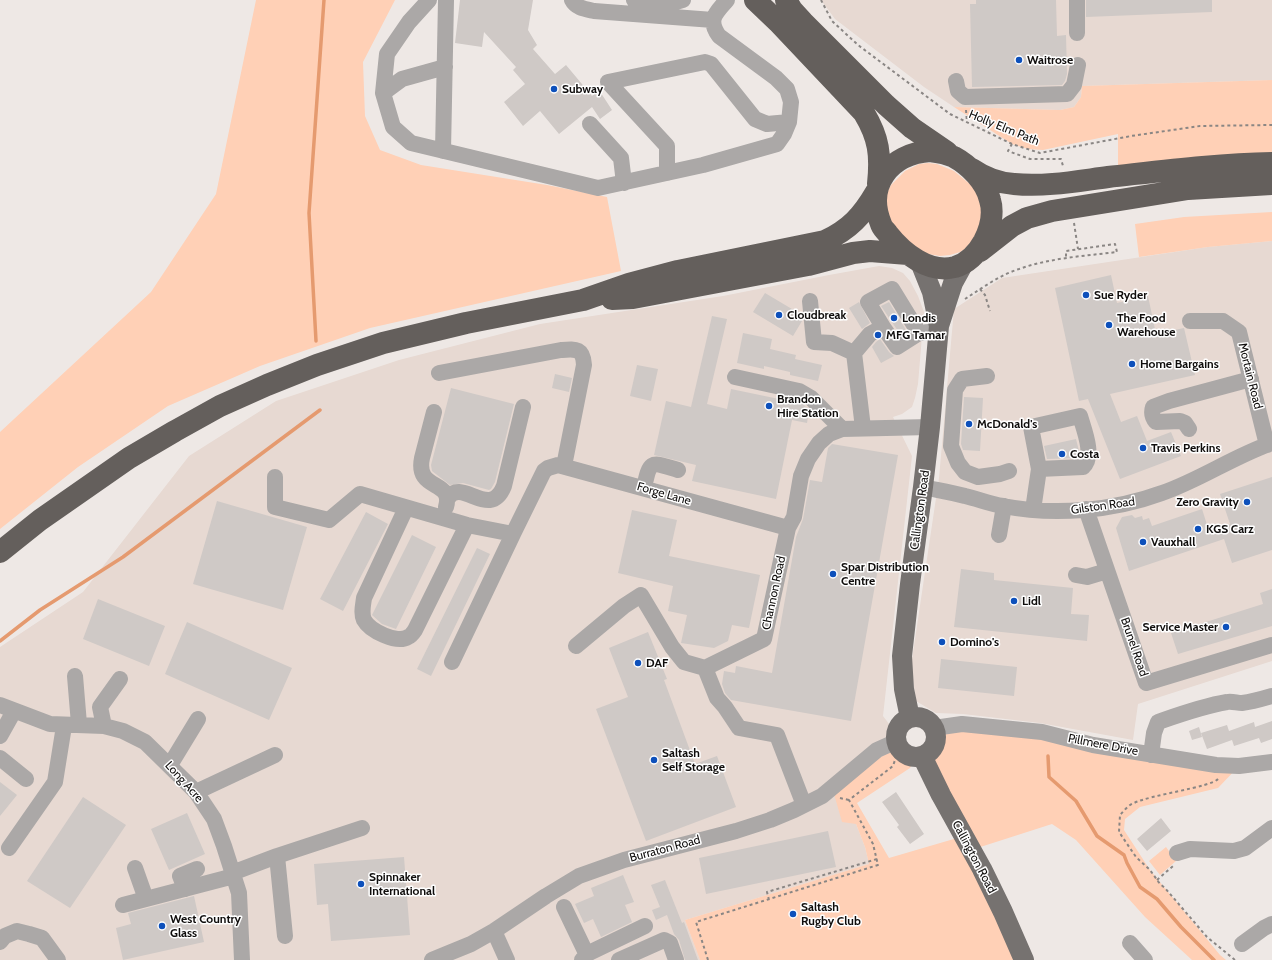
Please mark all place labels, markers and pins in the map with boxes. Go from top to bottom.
place label: Waitrose [1027,53,1073,67]
marker: Waitrose [1014,55,1024,65]
place label: Subway [562,82,603,96]
marker: Subway [549,84,559,94]
place label: Sue Ryder [1094,288,1147,302]
marker: Sue Ryder [1081,290,1091,300]
place label: Cloudbreak [787,308,846,322]
marker: Cloudbreak [774,310,784,320]
place label: Londis [902,311,936,325]
place label: The Food Warehouse [1117,311,1175,339]
marker: Londis [889,313,899,323]
marker: The Food Warehouse [1104,320,1114,330]
place label: MFG Tamar [886,328,945,342]
marker: MFG Tamar [873,330,883,340]
place label: Home Bargains [1140,357,1219,371]
marker: Home Bargains [1127,359,1137,369]
place label: Brandon Hire Station [777,392,839,420]
marker: Brandon Hire Station [764,401,774,411]
place label: McDonald's [977,417,1037,431]
marker: McDonald's [964,419,974,429]
place label: Travis Perkins [1151,441,1220,455]
marker: Travis Perkins [1138,443,1148,453]
place label: Costa [1070,447,1099,461]
marker: Costa [1057,449,1067,459]
place label: Zero Gravity [1176,495,1239,509]
marker: Zero Gravity [1242,497,1252,507]
place label: KGS Carz [1206,522,1254,536]
marker: KGS Carz [1193,524,1203,534]
place label: Vauxhall [1151,535,1195,549]
marker: Vauxhall [1138,537,1148,547]
place label: Spar Distribution Centre [841,560,929,588]
marker: Spar Distribution Centre [828,569,838,579]
place label: Lidl [1022,594,1041,608]
marker: Lidl [1009,596,1019,606]
place label: Service Master [1143,620,1218,634]
marker: Service Master [1221,622,1231,632]
place label: Domino's [950,635,999,649]
marker: Domino's [937,637,947,647]
place label: DAF [646,656,668,670]
marker: DAF [633,658,643,668]
place label: Saltash Self Storage [662,746,725,774]
marker: Saltash Self Storage [649,755,659,765]
place label: Spinnaker International [369,870,435,898]
marker: Spinnaker International [356,879,366,889]
place label: Saltash Rugby Club [801,900,861,928]
marker: Saltash Rugby Club [788,909,798,919]
place label: West Country Glass [170,912,241,940]
marker: West Country Glass [157,921,167,931]

